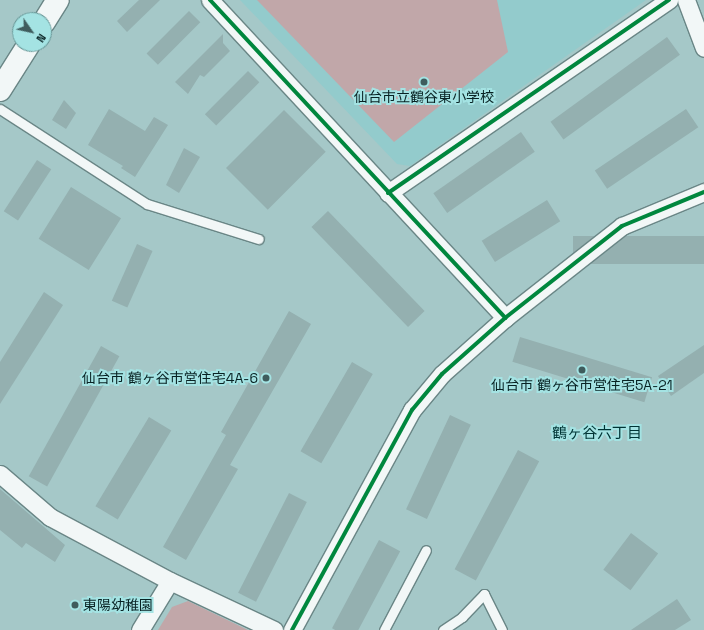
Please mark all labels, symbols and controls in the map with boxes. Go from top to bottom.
north arrow [12,12,52,52]
text: N [33,31,49,45]
marker: 仙台市立鶴谷東小学校 [419,77,429,87]
place label: 仙台市立鶴谷東小学校 [354,89,494,105]
marker: 仙台市 鶴ヶ谷市営住宅5A-21 [577,365,587,375]
place label: 仙台市 鶴ヶ谷市営住宅4A-6 [82,370,258,386]
marker: 仙台市 鶴ヶ谷市営住宅4A-6 [261,373,271,383]
place label: 仙台市 鶴ヶ谷市営住宅5A-21 [491,377,673,393]
district label: 鶴ヶ谷六丁目 [552,424,642,442]
place label: 東陽幼稚園 [83,597,153,613]
marker: 東陽幼稚園 [70,600,80,610]

